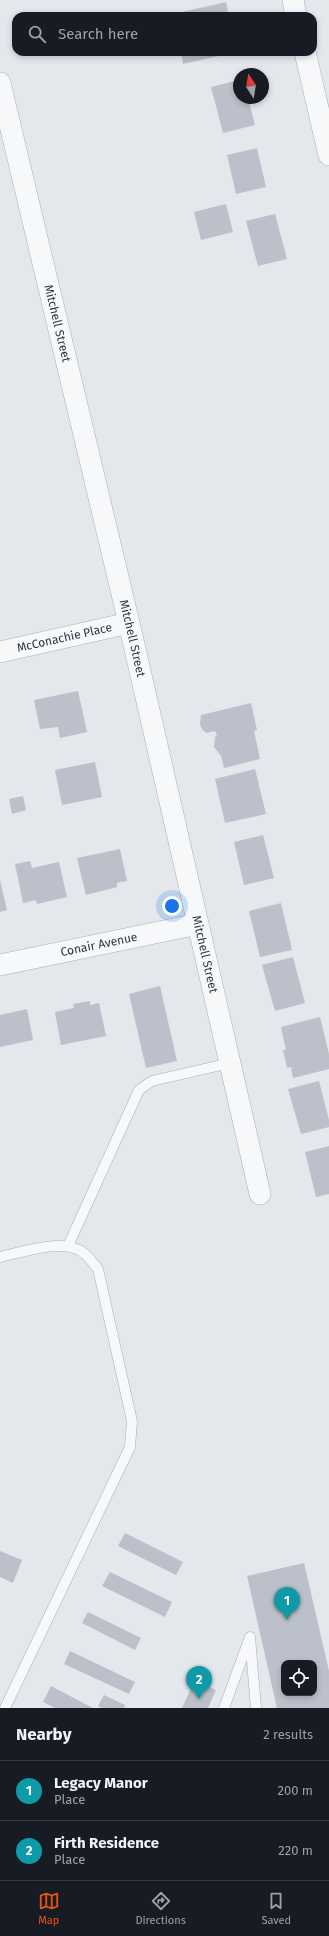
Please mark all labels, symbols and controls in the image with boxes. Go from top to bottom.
search box [12,12,317,56]
icon: search [26,23,48,45]
text: Search here [58,25,138,43]
north arrow [233,68,269,104]
street label: Mitchell Street [41,283,74,364]
street label: Mitchell Street [117,598,148,679]
street label: McConachie Place [16,620,113,655]
your location [162,896,182,916]
street label: Mitchell Street [189,914,221,995]
street label: Conair Avenue [59,930,139,959]
pin: 1 [274,1587,300,1620]
map controls [281,1660,317,1696]
button: locate [281,1660,317,1696]
pin: 2 [186,1666,212,1699]
text: Nearby [16,1724,71,1745]
text: 2 results [263,1727,313,1742]
text: Legacy Manor [54,1774,148,1792]
text: 1 [26,1783,32,1798]
text: 200 m [277,1783,313,1798]
text: Place [54,1792,85,1807]
text: Firth Residence [54,1834,159,1852]
text: 2 [26,1843,32,1858]
text: 220 m [278,1843,313,1858]
text: Place [54,1852,85,1867]
tab: Map [38,1890,60,1927]
tab: Directions [135,1890,186,1927]
tab: Saved [261,1890,291,1927]

